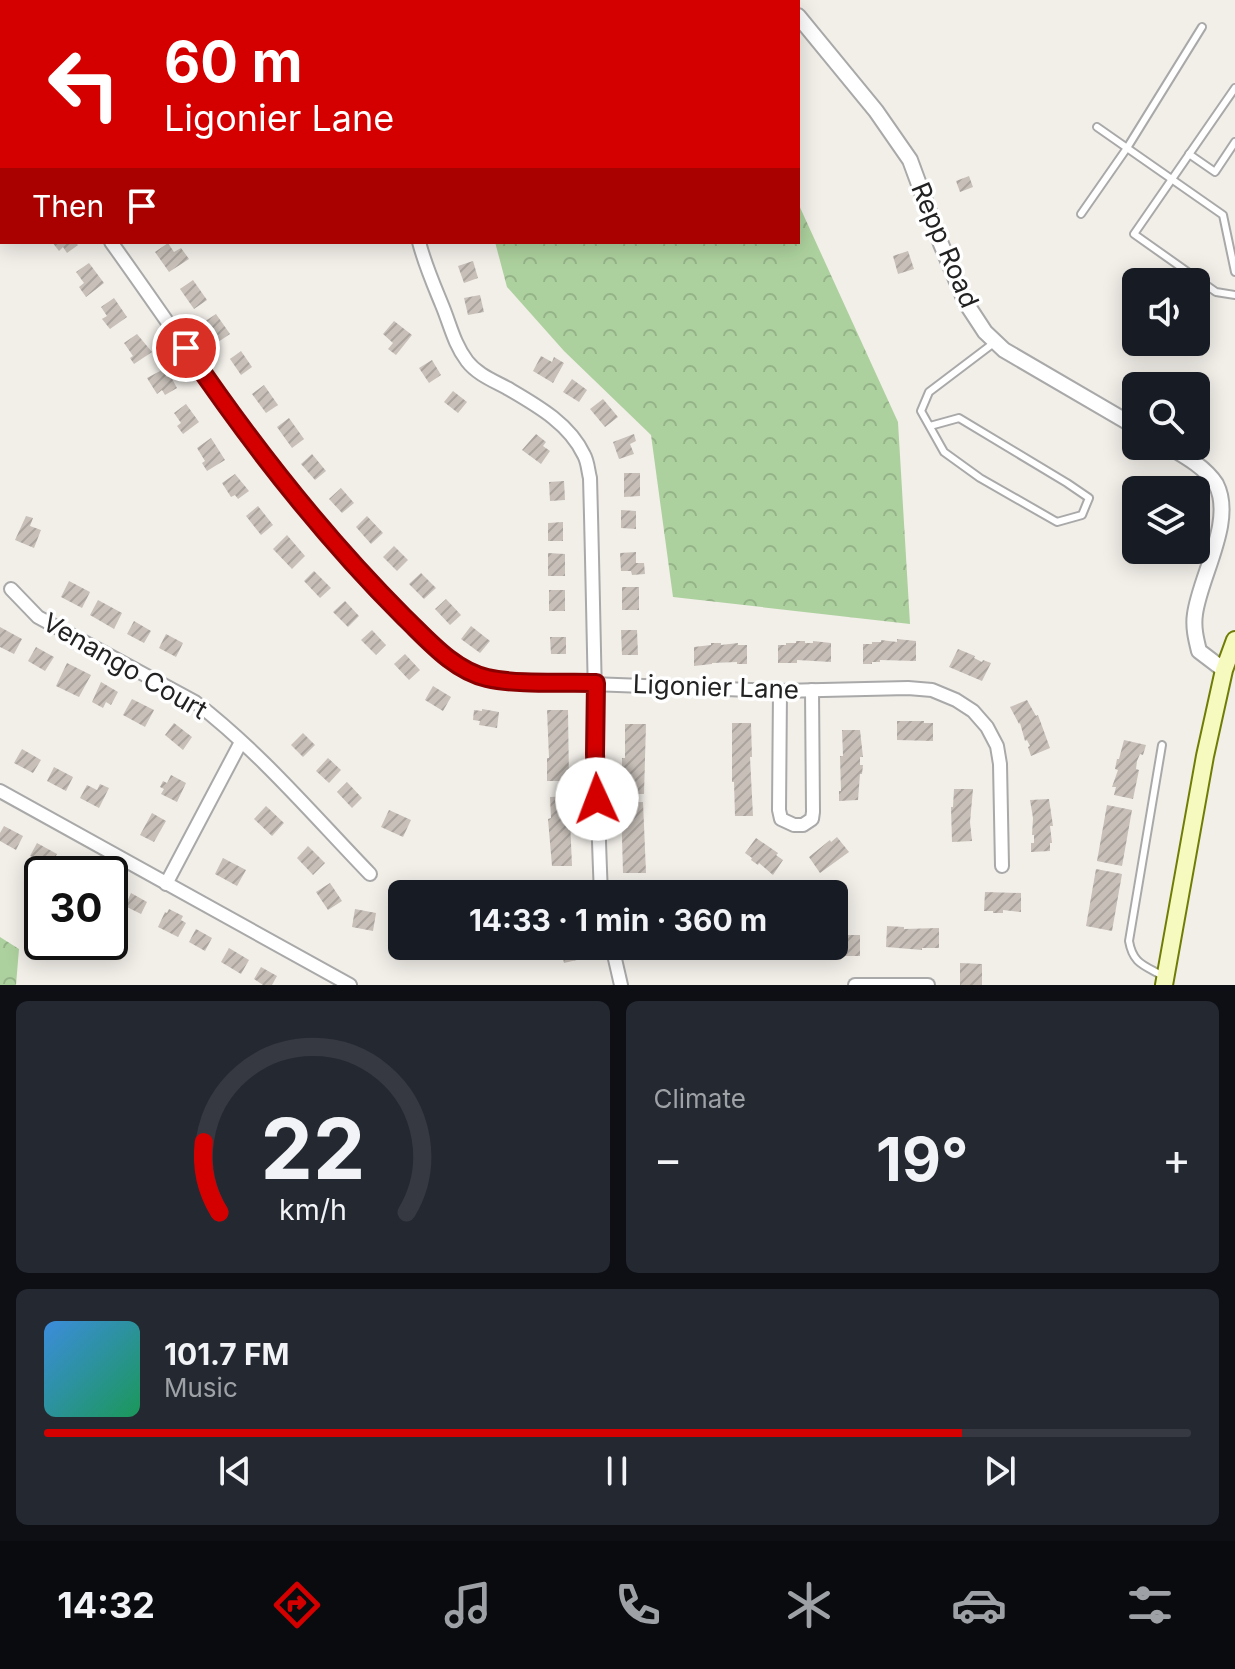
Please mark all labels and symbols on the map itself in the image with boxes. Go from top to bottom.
street label: Repp Road [905,177,986,312]
pin [152,314,220,382]
street label: Venango Court [38,606,213,725]
street label: Ligonier Lane [632,668,800,705]
position arrow [555,757,639,841]
speed limit sign: 30 [24,856,128,960]

